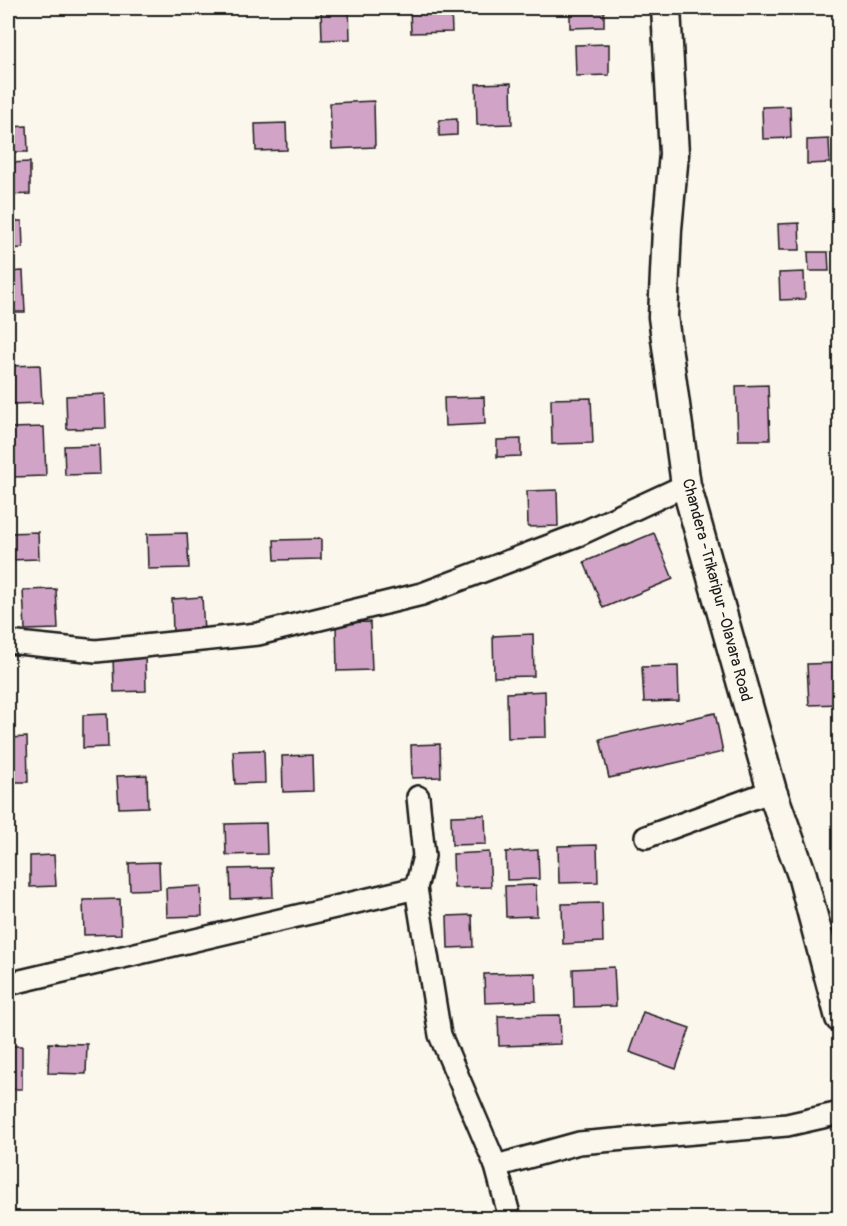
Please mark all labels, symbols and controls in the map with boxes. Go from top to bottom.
street label: Chandera -Trikaripur -Olavara Road [678,476,756,704]

